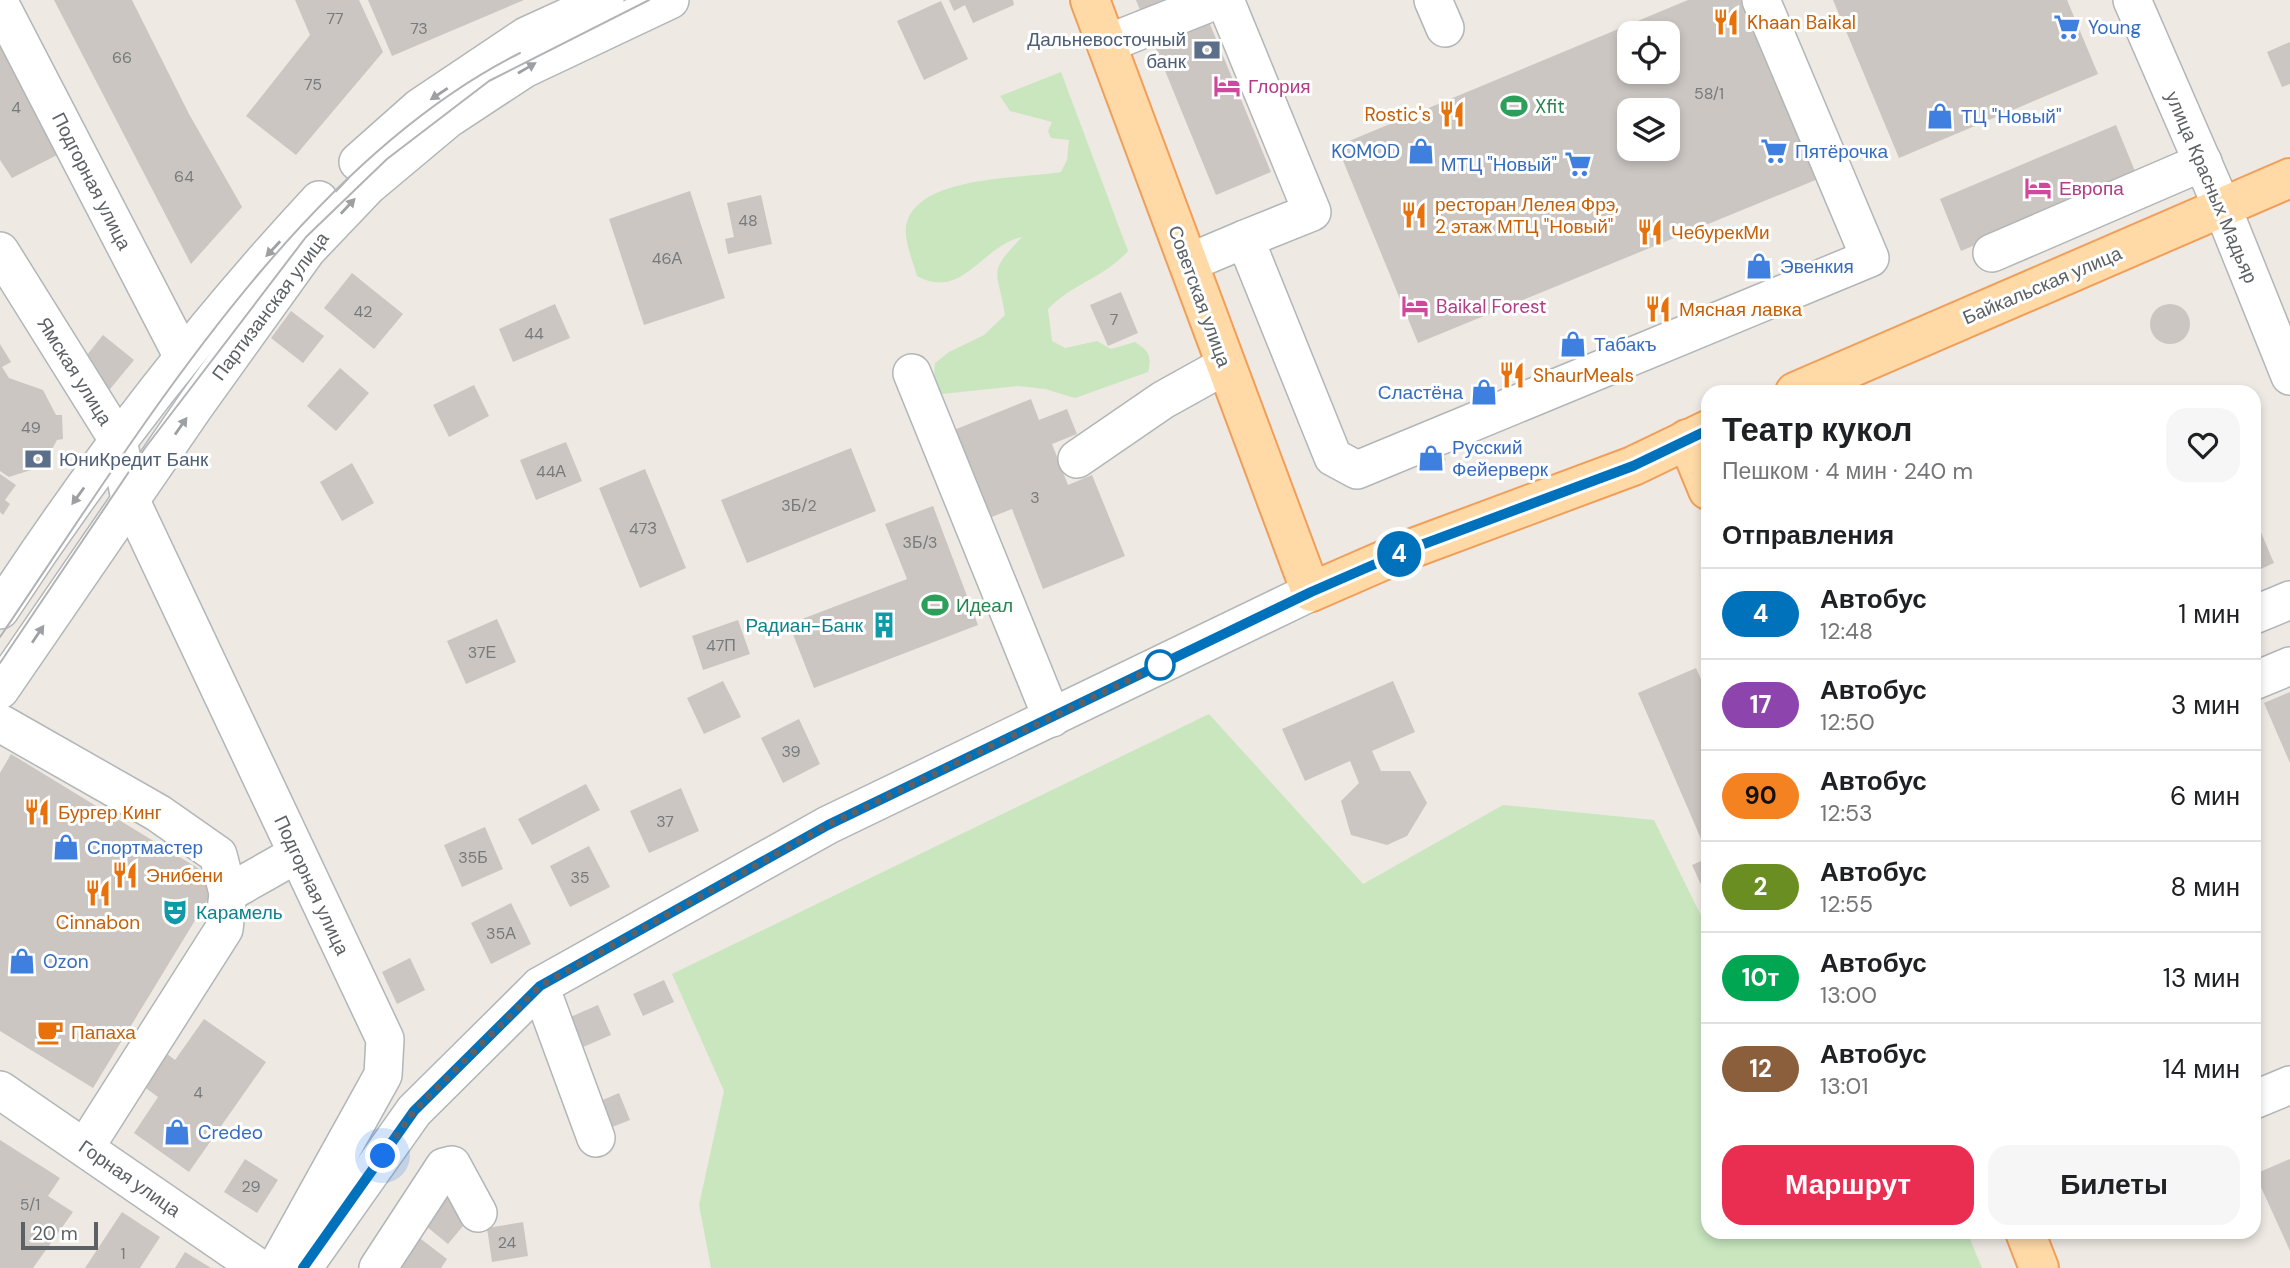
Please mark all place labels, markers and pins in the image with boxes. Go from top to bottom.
restaurant icon: Khaan Baikal [1711,7,1741,37]
place label: Khaan Baikal [1747,10,1856,35]
supermarket icon: Young [2052,12,2082,42]
place label: Young [2088,15,2141,40]
place label: Дальневосточный банк [1027,27,1187,74]
bank icon: Дальневосточный банк [1192,35,1222,65]
hotel icon: Глория [1212,71,1242,101]
place label: Глория [1248,74,1311,99]
sports icon: Xfit [1499,91,1529,121]
place label: Xfit [1535,94,1565,119]
restaurant icon: Rostic's [1437,99,1467,129]
shop icon: ТЦ "Новый" [1925,101,1955,131]
place label: Rostic's [1364,102,1431,127]
place label: ТЦ "Новый" [1961,104,2061,129]
shop icon: KOMOD [1406,136,1436,166]
supermarket icon: Пятёрочка [1759,136,1789,166]
place label: KOMOD [1331,139,1400,164]
place label: Пятёрочка [1795,139,1889,164]
supermarket icon: МТЦ "Новый" [1563,149,1593,179]
place label: МТЦ "Новый" [1441,152,1557,177]
hotel icon: Европа [2023,173,2053,203]
place label: Европа [2059,176,2124,201]
place label: ресторан Лелея Фрэ, 2 этаж МТЦ "Новый" [1435,192,1619,239]
restaurant icon: ресторан Лелея Фрэ, 2 этаж МТЦ "Новый" [1399,200,1429,230]
restaurant icon: ЧебурекМи [1635,217,1665,247]
place label: ЧебурекМи [1671,220,1770,245]
shop icon: Эвенкия [1744,251,1774,281]
place label: Эвенкия [1780,254,1854,279]
hotel icon: Baikal Forest [1400,291,1430,321]
place label: Baikal Forest [1436,294,1547,319]
restaurant icon: Мясная лавка [1643,294,1673,324]
place label: Мясная лавка [1679,297,1802,322]
shop icon: Табакъ [1558,329,1588,359]
place label: Табакъ [1594,332,1657,357]
restaurant icon: ShaurMeals [1497,360,1527,390]
place label: ShaurMeals [1533,363,1634,388]
shop icon: Сластёна [1469,377,1499,407]
place label: Сластёна [1378,380,1463,405]
place label: Русский Фейерверк [1452,435,1549,482]
shop icon: Русский Фейерверк [1416,443,1446,473]
bank icon: ЮниКредит Банк [23,444,53,474]
place label: ЮниКредит Банк [59,447,209,472]
sports icon: Идеал [920,590,950,620]
place label: Идеал [956,593,1013,618]
building icon: Радиан-Банк [869,610,899,640]
place label: Радиан-Банк [746,613,864,638]
unlabelled marker [1145,650,1175,680]
restaurant icon: Бургер Кинг [22,797,52,827]
place label: Бургер Кинг [58,800,162,825]
shop icon: Спортмастер [51,832,81,862]
place label: Спортмастер [87,835,203,860]
restaurant icon: Энибени [110,860,140,890]
place label: Энибени [146,863,223,888]
restaurant icon: Cinnabon [83,878,113,908]
theatre icon: Карамель [160,897,190,927]
place label: Карамель [196,900,283,925]
place label: Cinnabon [56,910,140,935]
shop icon: Ozon [7,946,37,976]
place label: Ozon [43,949,89,974]
cafe icon: Папаха [35,1017,65,1047]
place label: Папаха [71,1020,136,1045]
shop icon: Credeo [162,1117,192,1147]
place label: Credeo [198,1120,263,1145]

